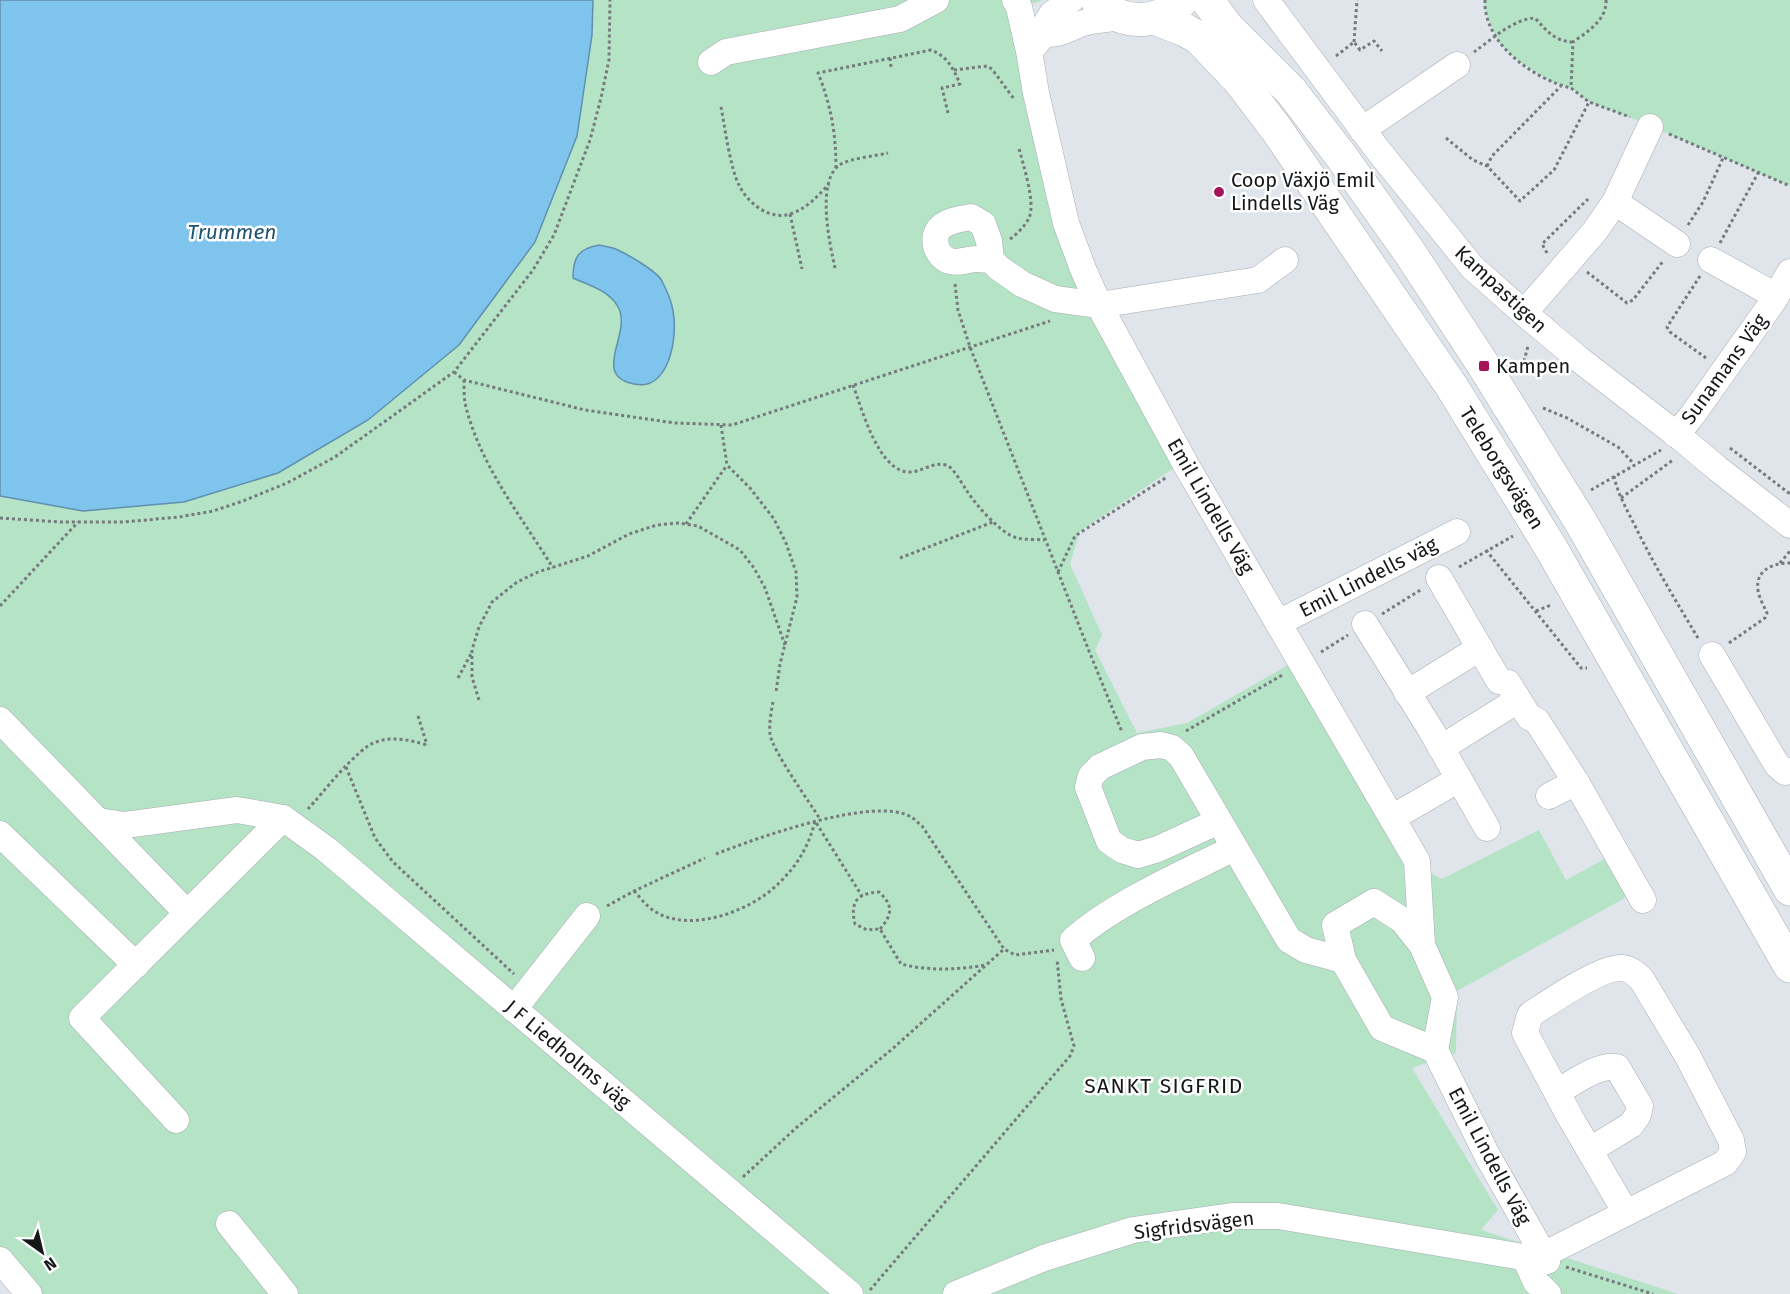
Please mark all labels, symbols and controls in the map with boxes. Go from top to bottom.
place label: Coop Växjö Emil Lindells Väg [1231,168,1375,215]
marker: Coop Växjö Emil Lindells Väg [1212,185,1226,199]
water label: Trummen [188,219,276,245]
street label: Kampastigen [1450,240,1552,338]
street label: Sunamans Väg [1676,309,1773,429]
place label: Kampen [1496,354,1570,378]
marker: Kampen [1477,359,1491,373]
street label: Teleborgsvägen [1455,402,1549,534]
street label: Emil Lindells Väg [1163,434,1260,578]
street label: Emil Lindells väg [1295,532,1442,622]
street label: J F Liedholms väg [500,994,636,1114]
district label: SANKT SIGFRID [1084,1073,1244,1099]
street label: Emil Lindells Väg [1444,1083,1537,1229]
street label: Sigfridsvägen [1133,1206,1255,1244]
north arrow [12,1222,72,1282]
text: N [40,1253,60,1275]

